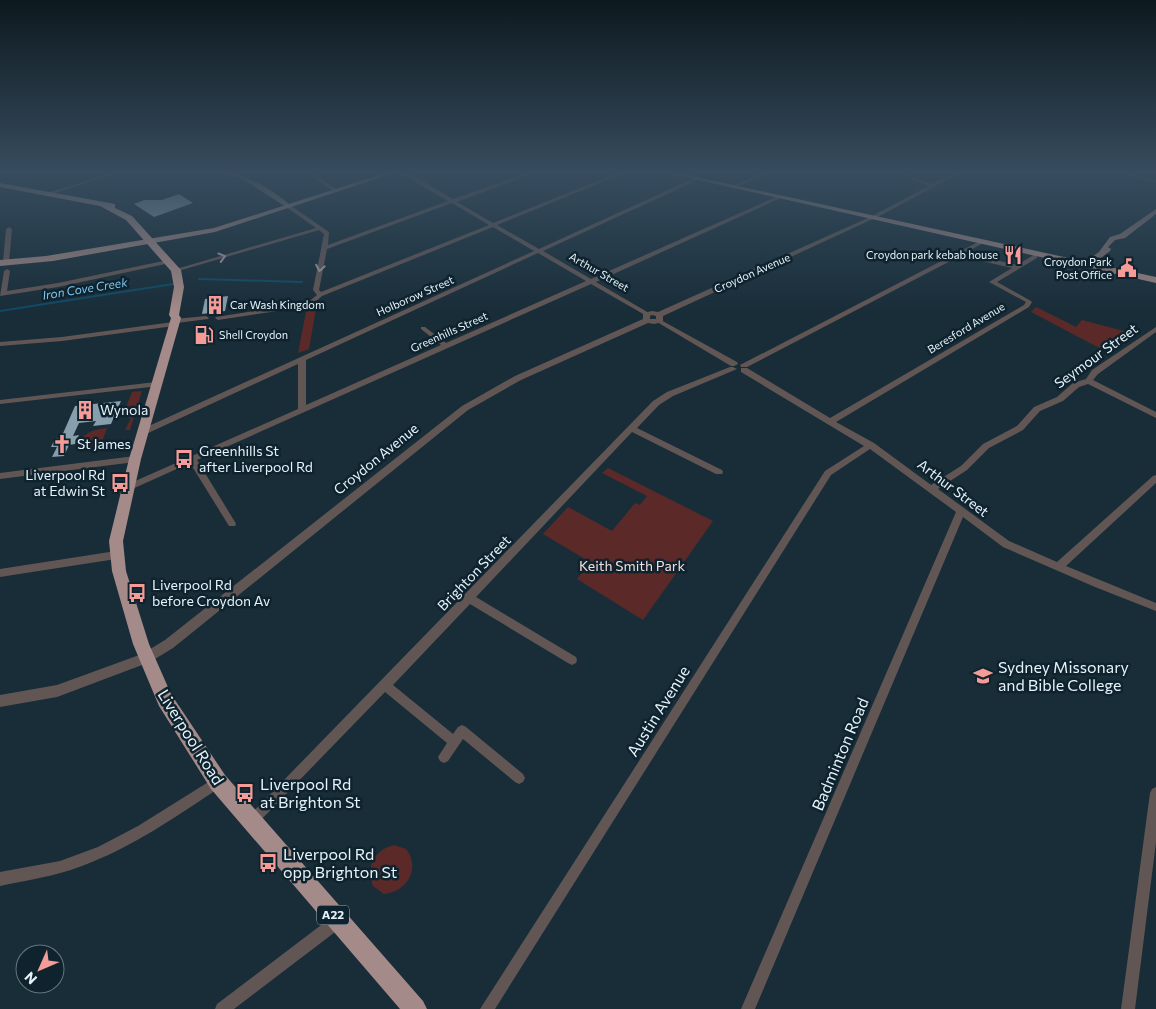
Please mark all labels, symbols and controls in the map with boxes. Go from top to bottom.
restaurant icon: Croydon park kebab house [1002,244,1024,266]
place label: Croydon park kebab house [866,248,998,261]
street label: Arthur Street [567,249,632,294]
street label: Croydon Avenue [712,250,792,295]
one-way arrow [218,252,226,262]
place label: Croydon Park Post Office [1044,255,1112,281]
public building icon: Croydon Park Post Office [1116,257,1138,279]
one-way arrow [316,264,326,273]
street label: Holborow Street [374,272,456,318]
water label: Iron Cove Creek [41,274,129,302]
building icon: Car Wash Kingdom [204,294,226,316]
place label: Car Wash Kingdom [230,298,325,311]
street label: Beresford Avenue [925,299,1007,356]
street label: Greenhills Street [408,309,490,354]
street label: Seymour Street [1051,319,1141,392]
fuel station icon: Shell Croydon [193,324,215,346]
place label: Shell Croydon [219,328,288,341]
building icon: Wynola [74,399,96,421]
place label: Wynola [100,401,148,418]
street label: Croydon Avenue [330,419,421,498]
church icon: St James [51,433,73,455]
place label: St James [77,435,131,452]
place label: Greenhills St after Liverpool Rd [199,442,313,475]
bus stop icon: Greenhills St after Liverpool Rd [173,448,195,470]
street label: Arthur Street [914,455,992,520]
place label: Liverpool Rd at Edwin St [25,466,105,499]
bus stop icon: Liverpool Rd at Edwin St [109,472,131,494]
street label: Brighton Street [433,531,514,614]
park label: Keith Smith Park [579,557,685,574]
place label: Liverpool Rd before Croydon Av [152,576,270,609]
bus stop icon: Liverpool Rd before Croydon Av [126,582,148,604]
place label: Sydney Missonary and Bible College [998,657,1129,694]
street label: Austin Avenue [622,662,693,760]
school or university icon: Sydney Missonary and Bible College [972,665,994,687]
street label: Liverpool Road [154,685,228,788]
street label: Badminton Road [807,695,872,813]
place label: Liverpool Rd at Brighton St [260,774,361,811]
bus stop icon: Liverpool Rd at Brighton St [234,782,256,804]
place label: Liverpool Rd opp Brighton St [283,844,398,881]
bus stop icon: Liverpool Rd opp Brighton St [257,852,279,874]
road number: A22 [317,906,349,924]
north arrow [15,944,65,994]
text: N [21,969,40,988]

